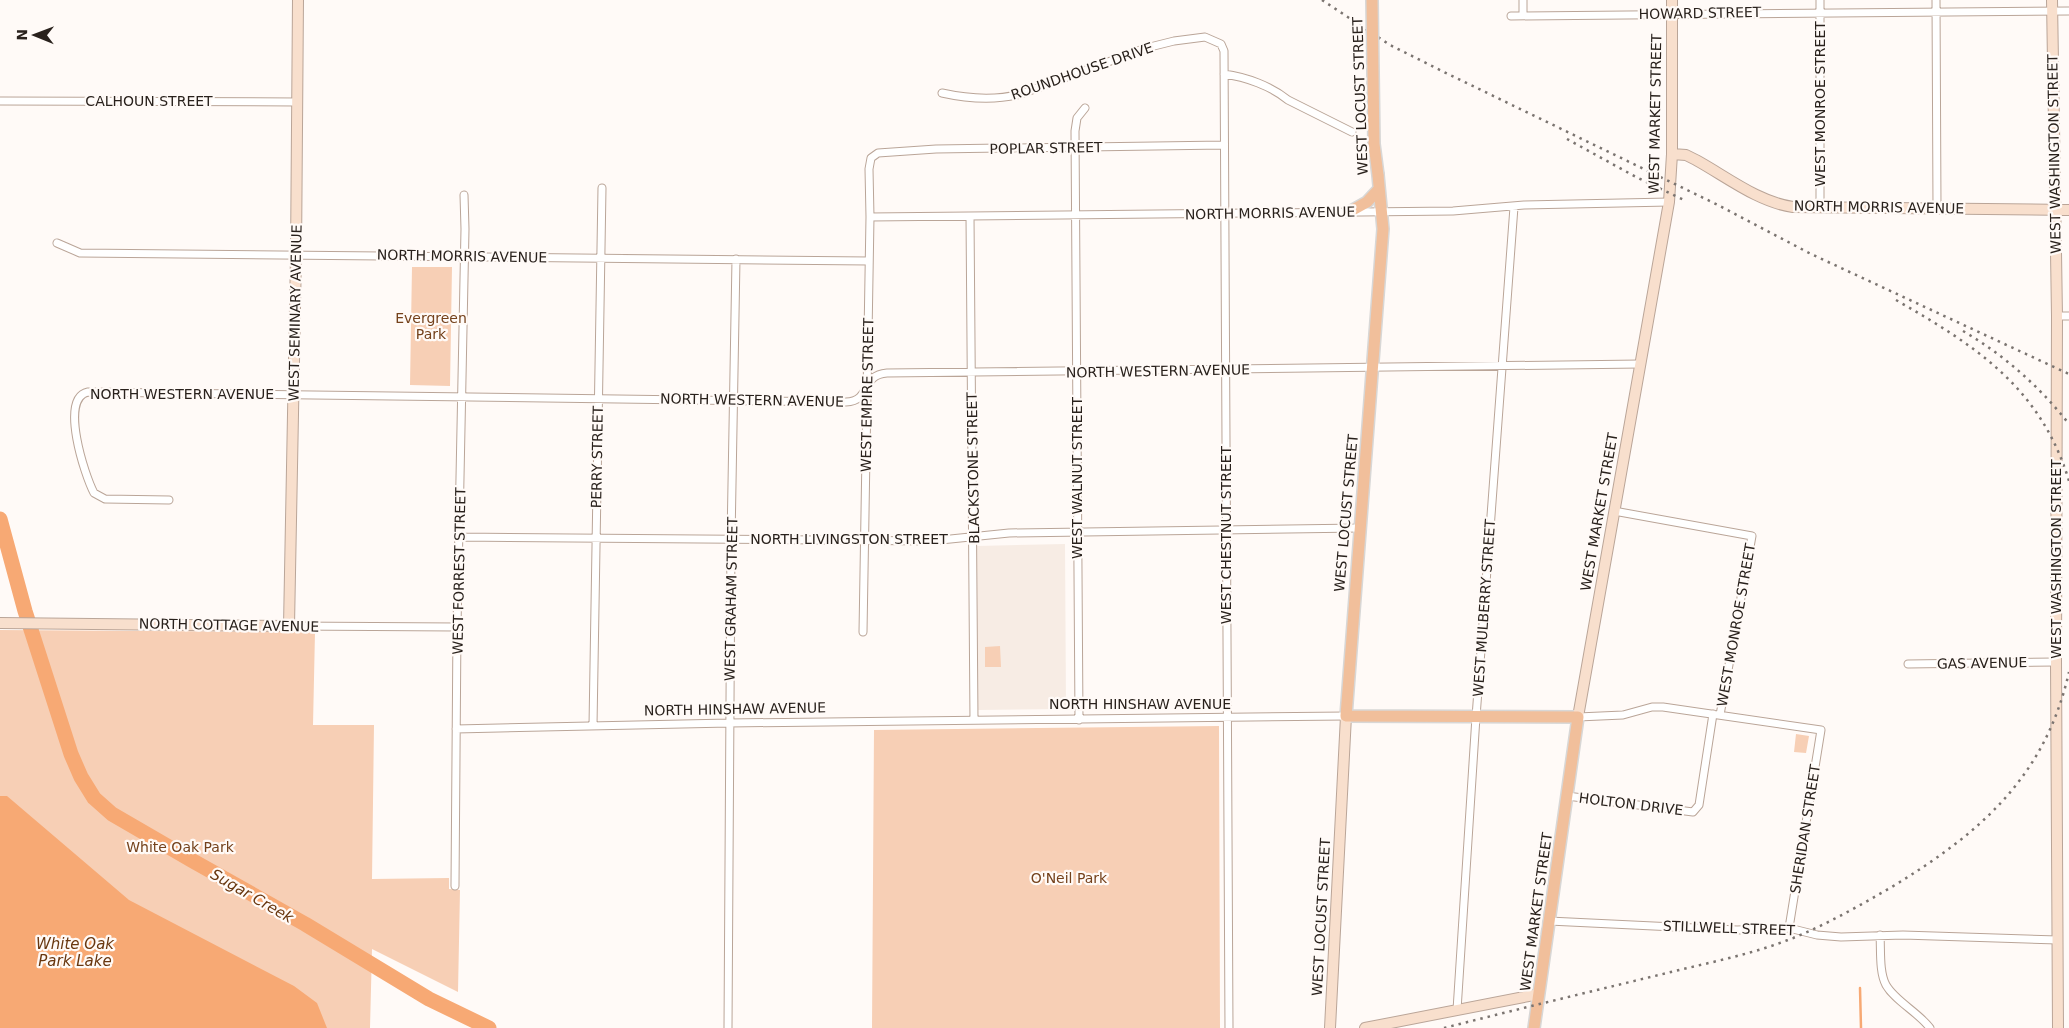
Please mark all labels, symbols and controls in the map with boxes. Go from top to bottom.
street label: HOWARD STREET [1639,4,1762,22]
north arrow [10,10,60,60]
street label: WEST LOCUST STREET [1349,16,1371,175]
street label: WEST MONROE STREET [1812,21,1828,187]
text: N [14,29,30,41]
street label: WEST MARKET STREET [1646,33,1664,194]
street label: ROUNDHOUSE DRIVE [1009,39,1155,103]
street label: WEST WASHINGTON STREET [2044,54,2064,254]
street label: CALHOUN STREET [85,93,213,109]
street label: POPLAR STREET [989,139,1103,157]
street label: NORTH MORRIS AVENUE [1794,198,1964,216]
street label: NORTH MORRIS AVENUE [1185,204,1355,222]
street label: WEST SEMINARY AVENUE [285,224,305,402]
street label: NORTH MORRIS AVENUE [377,247,547,265]
park label: Evergreen Park [395,310,467,342]
street label: WEST EMPIRE STREET [858,317,876,472]
street label: NORTH WESTERN AVENUE [1066,361,1250,381]
street label: NORTH WESTERN AVENUE [90,386,274,402]
street label: NORTH WESTERN AVENUE [660,390,844,410]
street label: BLACKSTONE STREET [964,392,982,544]
street label: WEST WALNUT STREET [1069,396,1085,559]
street label: PERRY STREET [588,405,606,508]
street label: WEST MARKET STREET [1577,431,1621,592]
street label: WEST LOCUST STREET [1331,433,1361,593]
street label: WEST CHESTNUT STREET [1218,445,1234,624]
street label: WEST WASHINGTON STREET [2048,459,2064,659]
street label: WEST FORREST STREET [450,487,468,655]
street label: WEST GRAHAM STREET [722,516,740,681]
street label: WEST MULBERRY STREET [1470,518,1498,697]
street label: NORTH LIVINGSTON STREET [750,531,948,547]
street label: WEST MONROE STREET [1714,542,1758,708]
street label: NORTH COTTAGE AVENUE [139,615,319,635]
street label: GAS AVENUE [1937,654,2027,672]
street label: NORTH HINSHAW AVENUE [1049,696,1231,712]
street label: NORTH HINSHAW AVENUE [644,699,826,719]
street label: SHERIDAN STREET [1787,763,1823,895]
street label: HOLTON DRIVE [1578,790,1684,818]
street label: WEST MARKET STREET [1517,831,1555,993]
street label: WEST LOCUST STREET [1309,837,1333,996]
park label: White Oak Park [126,839,235,855]
water label: Sugar Creek [207,865,298,928]
park label: O'Neil Park [1031,870,1108,886]
street label: STILLWELL STREET [1663,918,1796,938]
water label: White Oak Park Lake [36,935,115,970]

